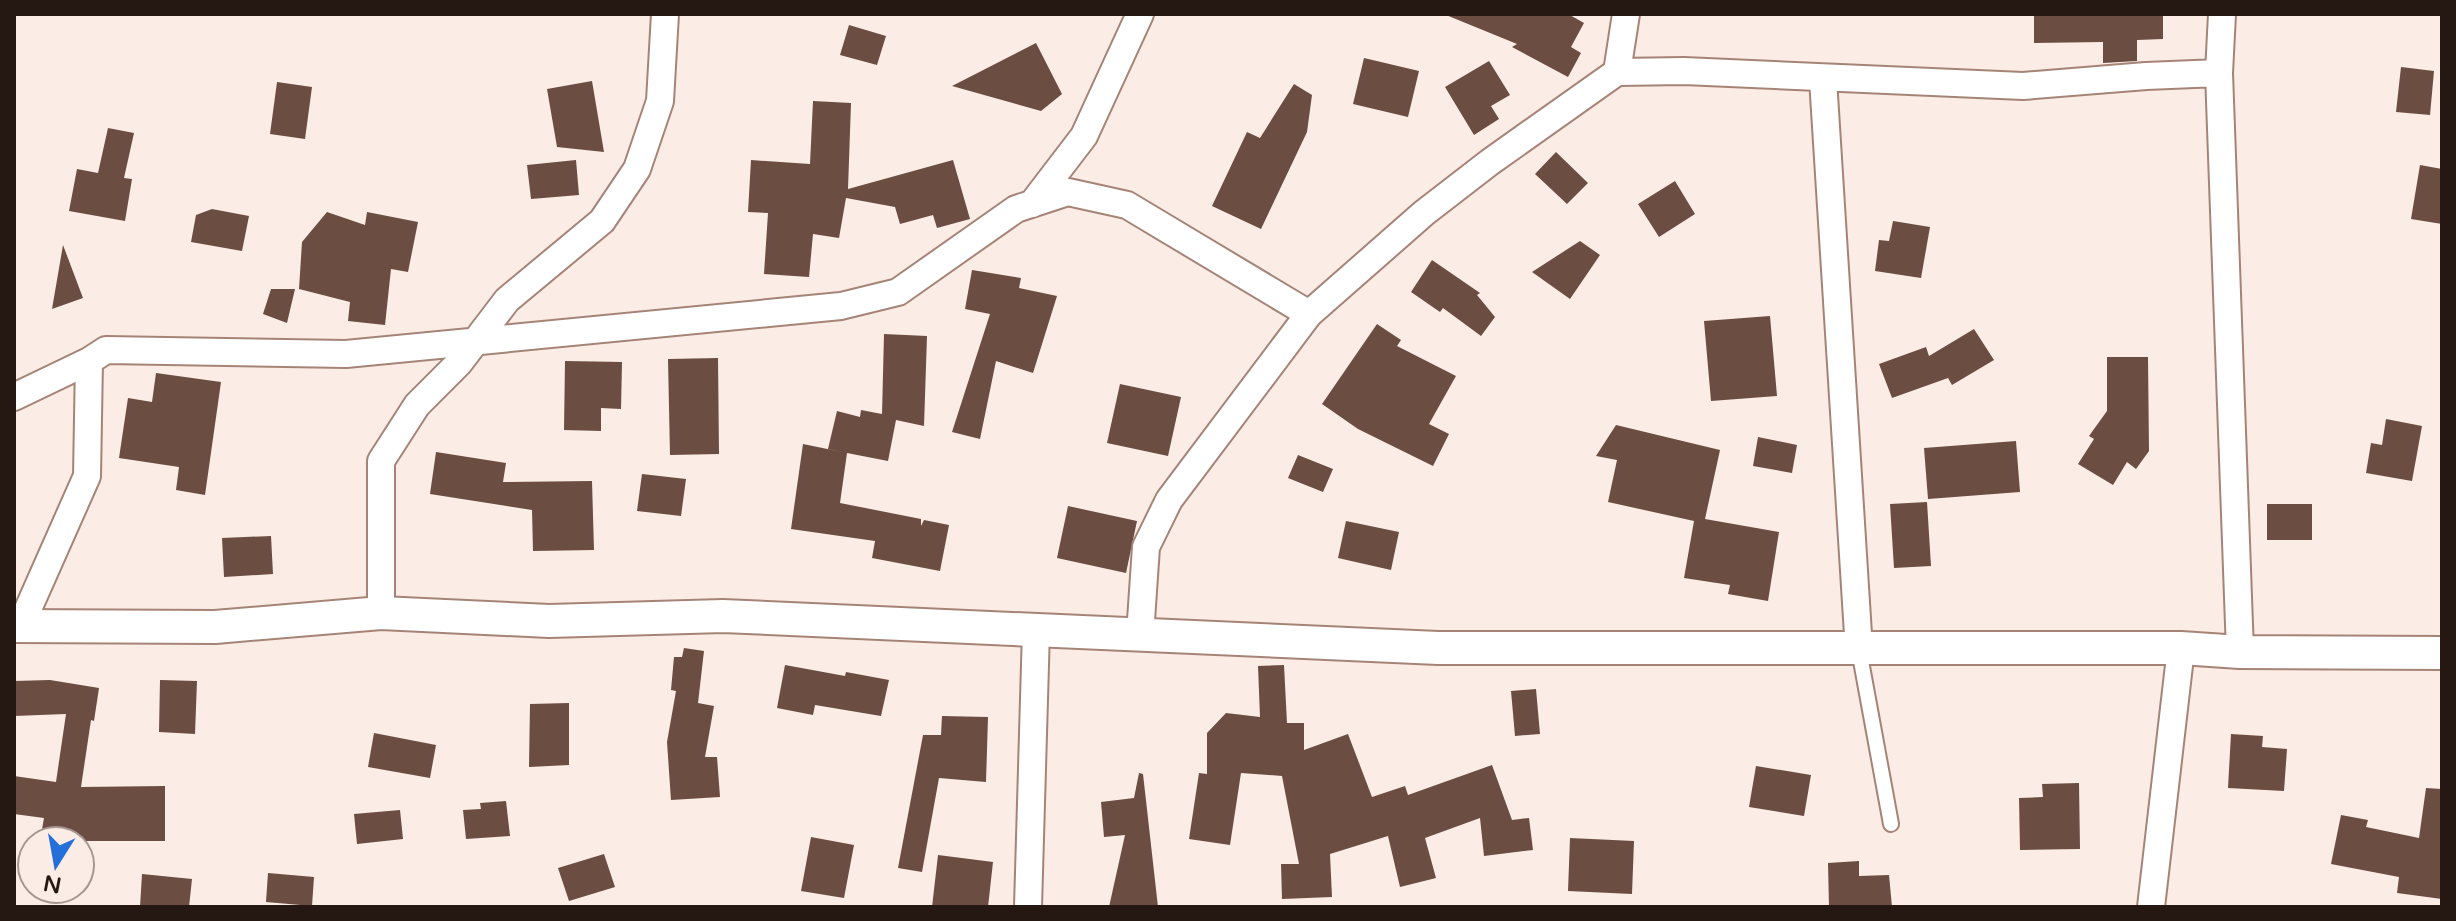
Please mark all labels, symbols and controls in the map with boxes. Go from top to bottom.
north arrow [16,825,96,905]
text: N [41,869,64,898]

